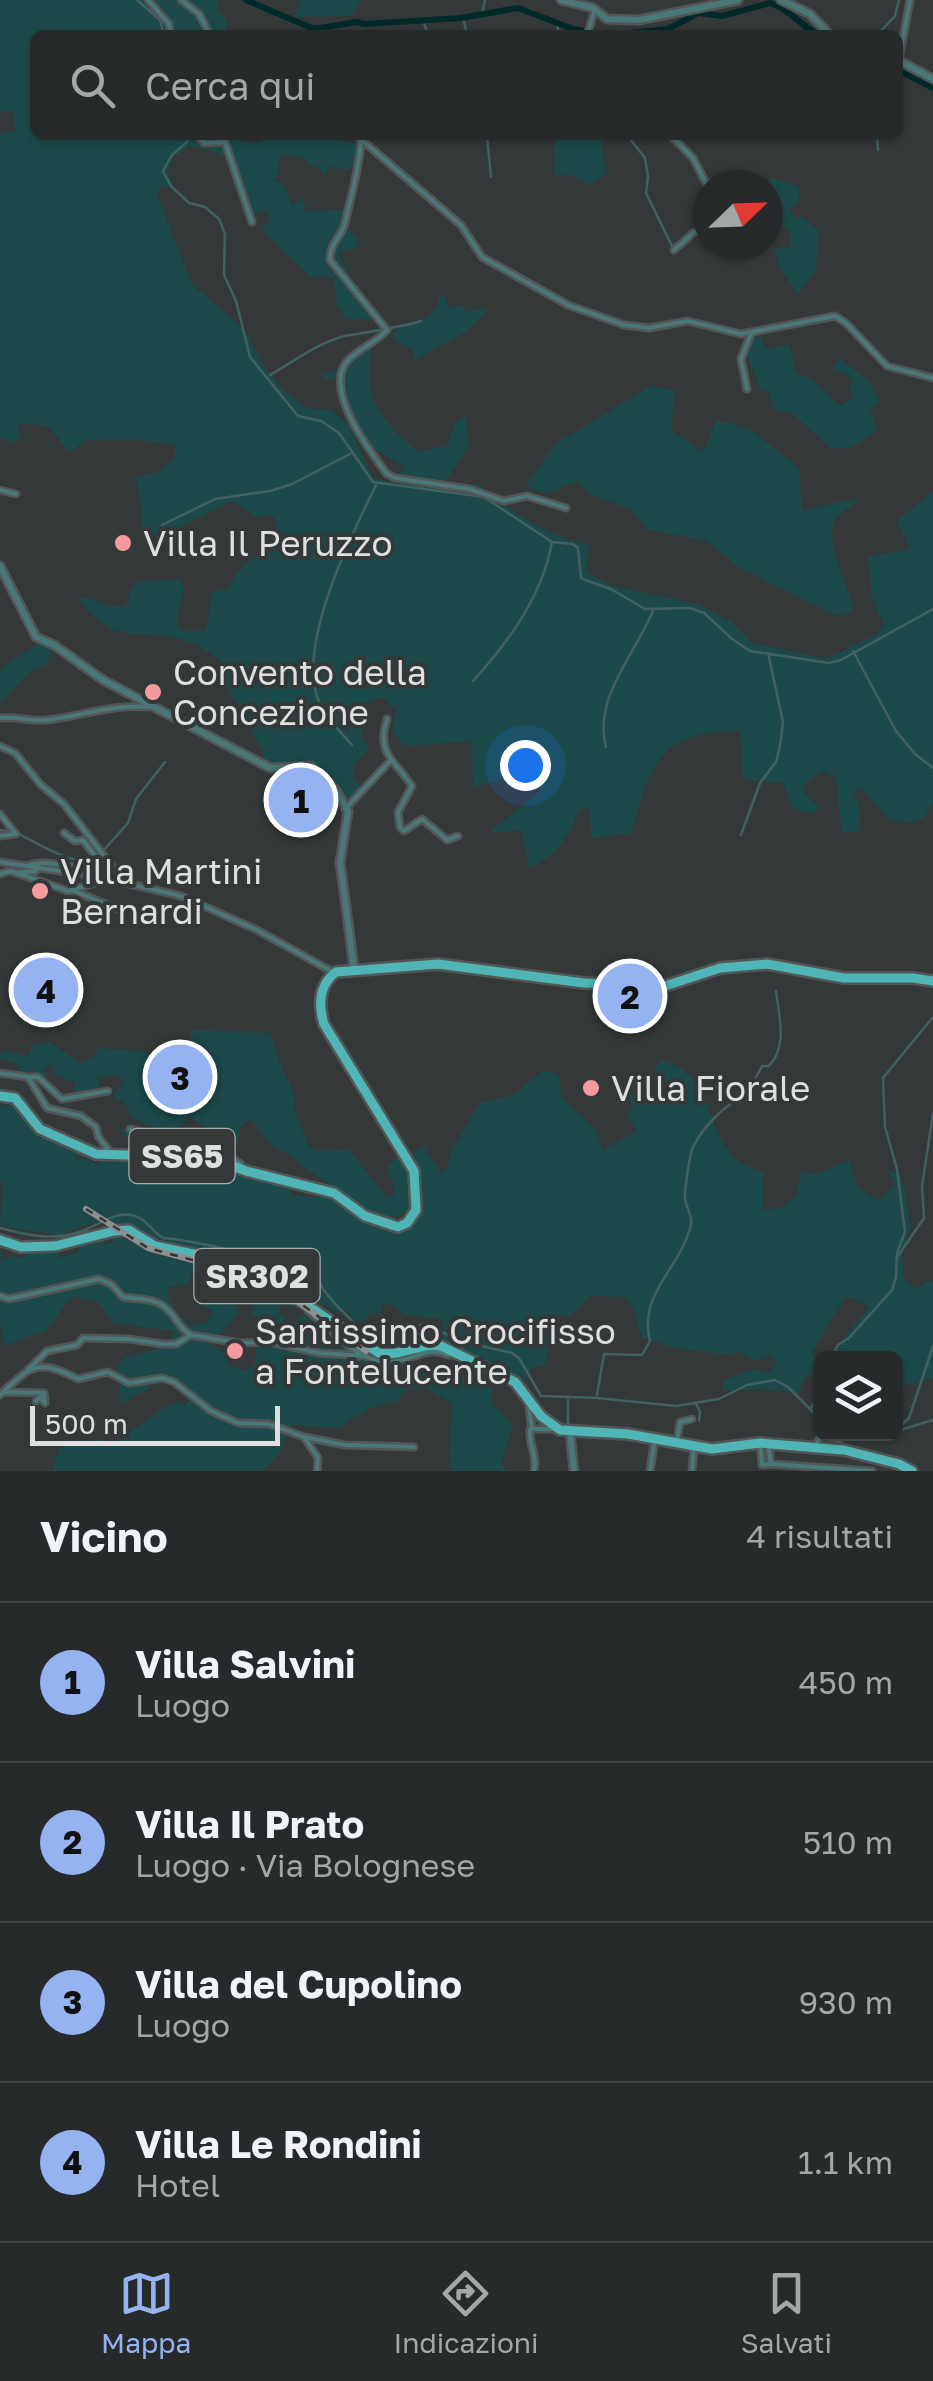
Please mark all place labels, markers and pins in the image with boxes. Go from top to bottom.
place label: Villa Il Peruzzo [143,522,392,564]
marker: Villa Il Peruzzo [112,532,134,554]
place label: Convento della Concezione [173,651,427,733]
marker: Convento della Concezione [142,681,164,703]
pin: 1 [268,762,334,838]
place label: Villa Martini Bernardi [60,850,262,932]
marker: Villa Martini Bernardi [29,880,51,902]
pin: 4 [13,952,78,1028]
pin: 2 [598,958,662,1034]
pin: 3 [148,1040,212,1114]
place label: Villa Fiorale [611,1067,810,1109]
marker: Villa Fiorale [580,1077,602,1099]
place label: Santissimo Crocifisso a Fontelucente [255,1310,616,1392]
marker: Santissimo Crocifisso a Fontelucente [224,1340,246,1362]

